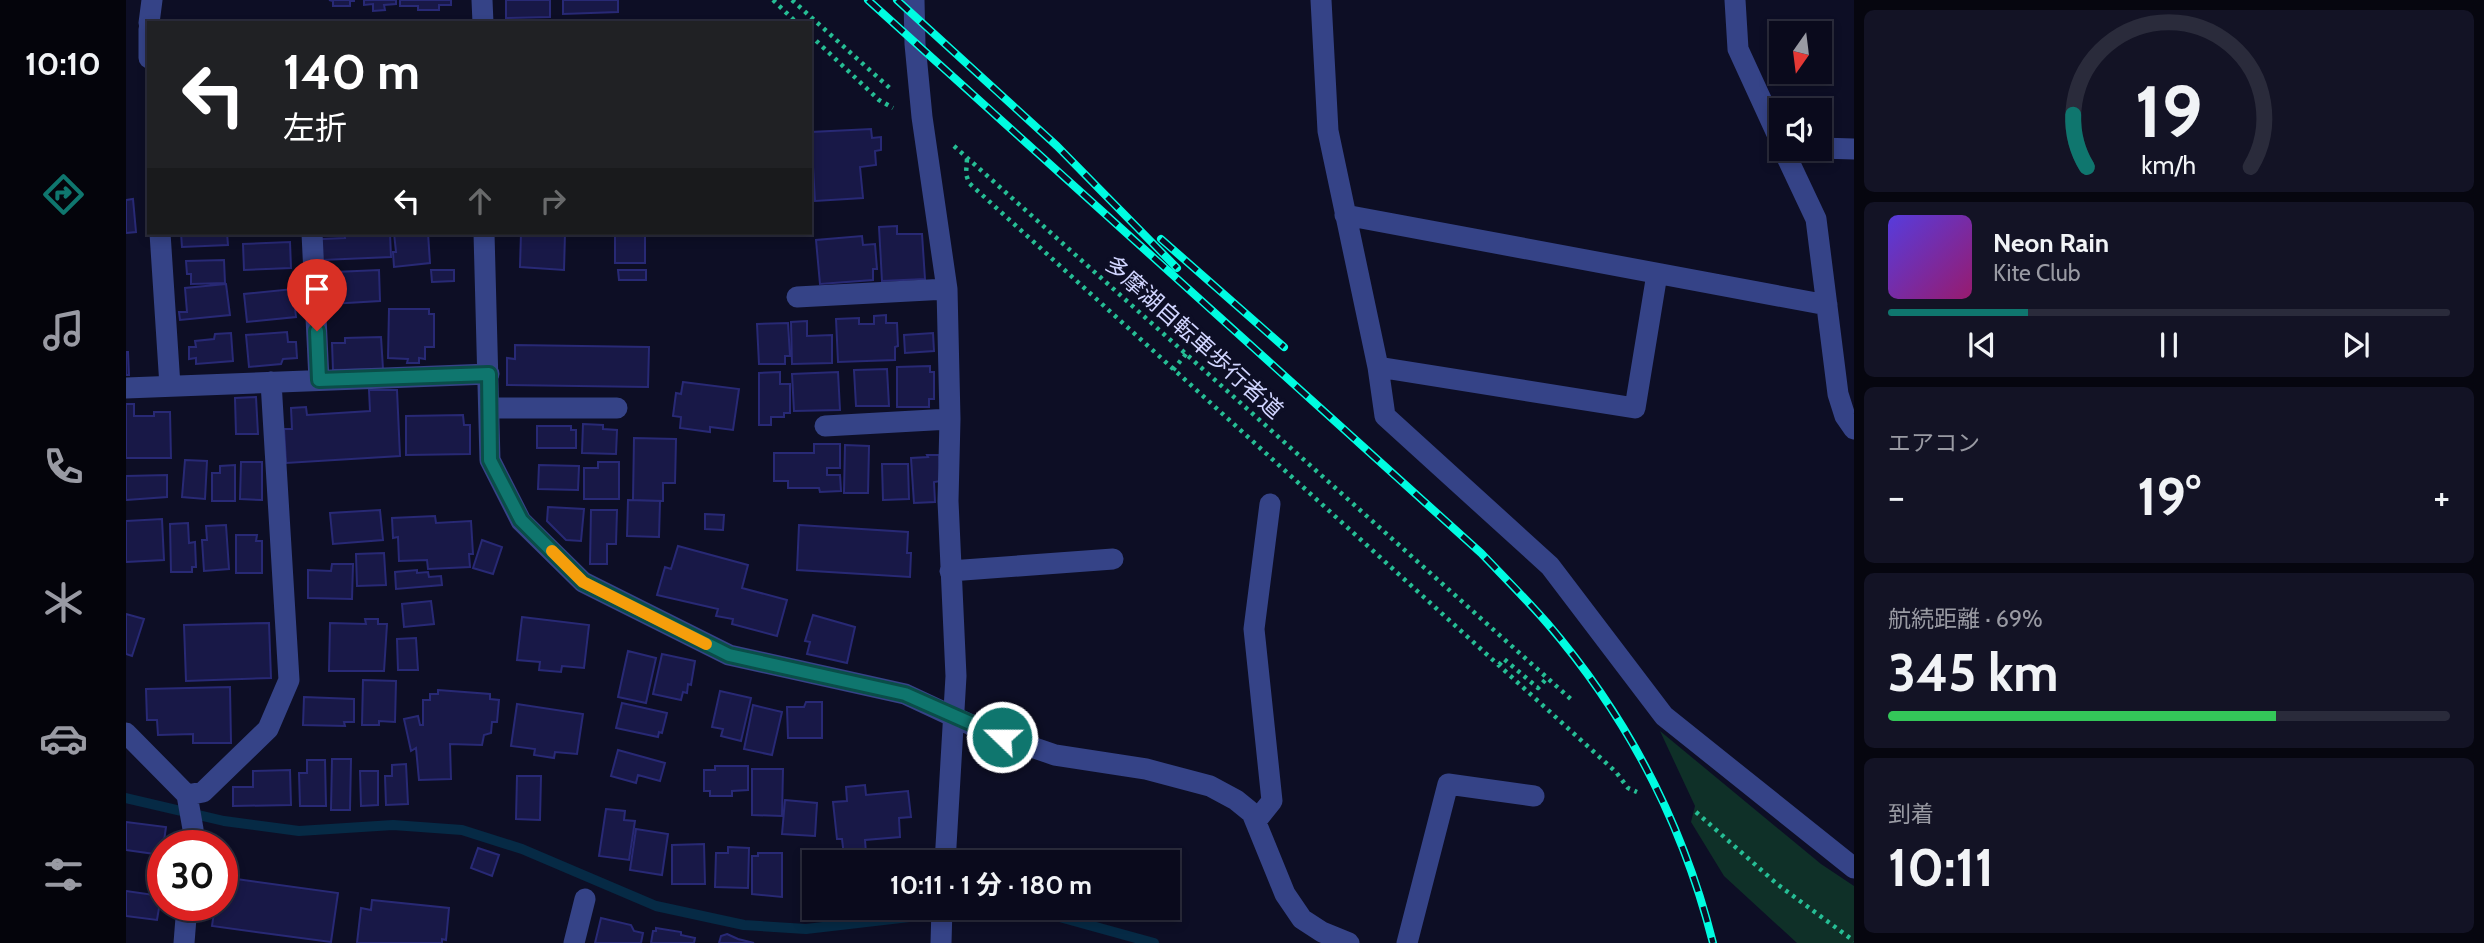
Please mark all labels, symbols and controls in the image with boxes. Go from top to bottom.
north arrow [1769,21,1832,84]
map controls [1769,21,1832,161]
text: 140 m [283,42,420,101]
text: 10:10 [25,44,101,83]
icon: left [168,49,259,140]
text: 19 [2135,67,2203,155]
button: sound [1769,98,1832,161]
text: 左折 [283,108,347,147]
text: km/h [2142,150,2196,180]
icon: directions [39,170,88,219]
icon: left [388,182,426,220]
icon: ahead [461,182,499,220]
icon: right [534,182,572,220]
text: Neon Rain [1993,227,2109,259]
street label: 多摩湖自転車歩行者道 [1099,250,1289,424]
pin [287,259,347,331]
text: Kite Club [1993,259,2080,287]
icon: arrive [298,270,336,308]
icon: music [39,306,88,355]
icon: previous [1963,326,2001,364]
icon: pause [2150,326,2188,364]
icon: next [2337,326,2375,364]
text: エアコン [1888,429,1980,457]
icon: phone [39,442,88,491]
text: 19° [2137,465,2201,528]
text: − [1888,473,1905,520]
text: + [2433,473,2450,520]
icon: climate [39,578,88,627]
text: 航続距離 · 69% [1888,605,2043,633]
text: 345 km [1888,641,2058,704]
position arrow [965,700,1039,774]
icon: car [39,714,88,763]
text: 到着 [1888,800,1934,828]
speed limit sign: 30 [147,830,238,921]
text: 10:11 [1888,836,1994,899]
icon: filters [39,850,88,899]
text: 10:11 · 1 分 · 180 m [890,869,1092,901]

